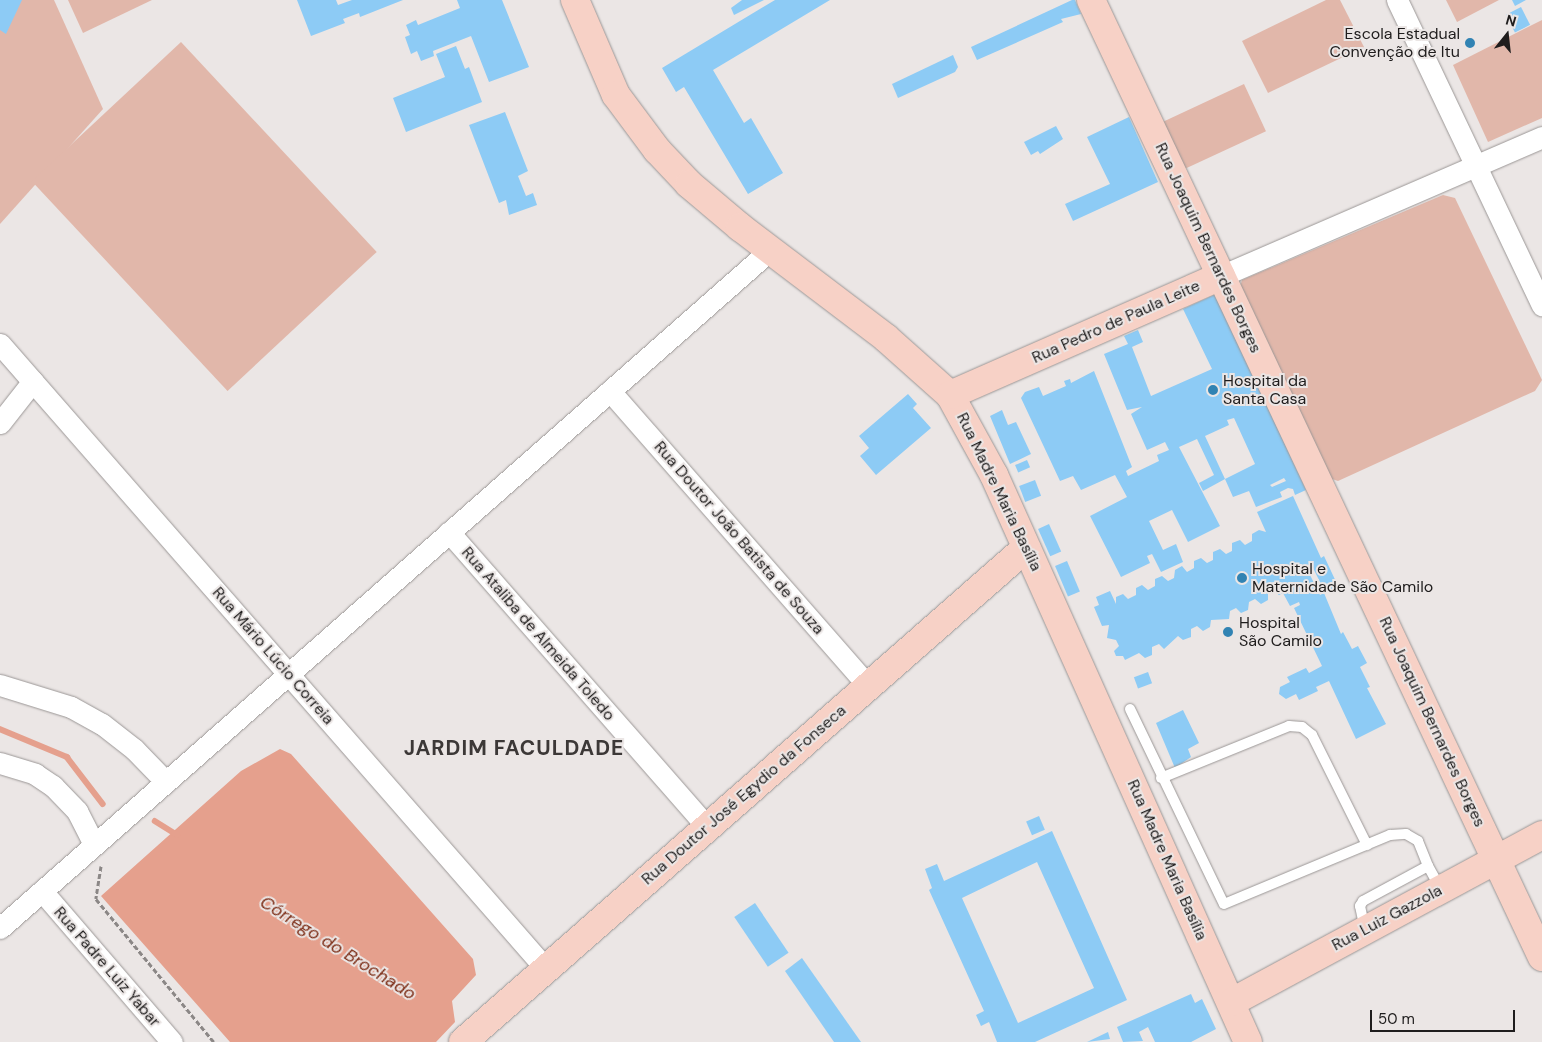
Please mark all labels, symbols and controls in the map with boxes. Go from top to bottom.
north arrow [1482,10,1532,60]
text: N [1504,11,1519,31]
place label: Escola Estadual Convenção de Itu [1330,24,1460,62]
marker: Escola Estadual Convenção de Itu [1464,37,1476,49]
street label: Rua Joaquim Bernardes Borges [1151,140,1265,356]
street label: Rua Pedro de Paula Leite [1029,276,1203,368]
place label: Hospital da Santa Casa [1223,371,1307,409]
marker: Hospital da Santa Casa [1207,384,1219,396]
street label: Rua Madre Maria Basília [952,410,1046,574]
street label: Rua Doutor João Batista de Souza [650,438,828,638]
street label: Rua Ataliba de Almeida Toledo [457,543,619,725]
place label: Hospital e Maternidade São Camilo [1252,559,1433,597]
marker: Hospital e Maternidade São Camilo [1236,572,1248,584]
street label: Rua Mário Lúcio Correia [208,583,338,729]
place label: Hospital São Camilo [1239,613,1322,651]
street label: Rua Joaquim Bernardes Borges [1375,614,1489,830]
marker: Hospital São Camilo [1221,625,1235,639]
street label: Rua Doutor José Egydio da Fonseca [638,701,850,889]
district label: JARDIM FACULDADE [402,735,626,761]
street label: Rua Madre Maria Basília [1123,777,1211,943]
street label: Rua Luiz Gazzola [1329,881,1445,955]
water label: Córrego do Brochado [256,891,420,1005]
street label: Rua Padre Luiz Yabar [50,903,164,1031]
scale bar [1372,1000,1517,1032]
text: 50 m [1378,1009,1415,1029]

